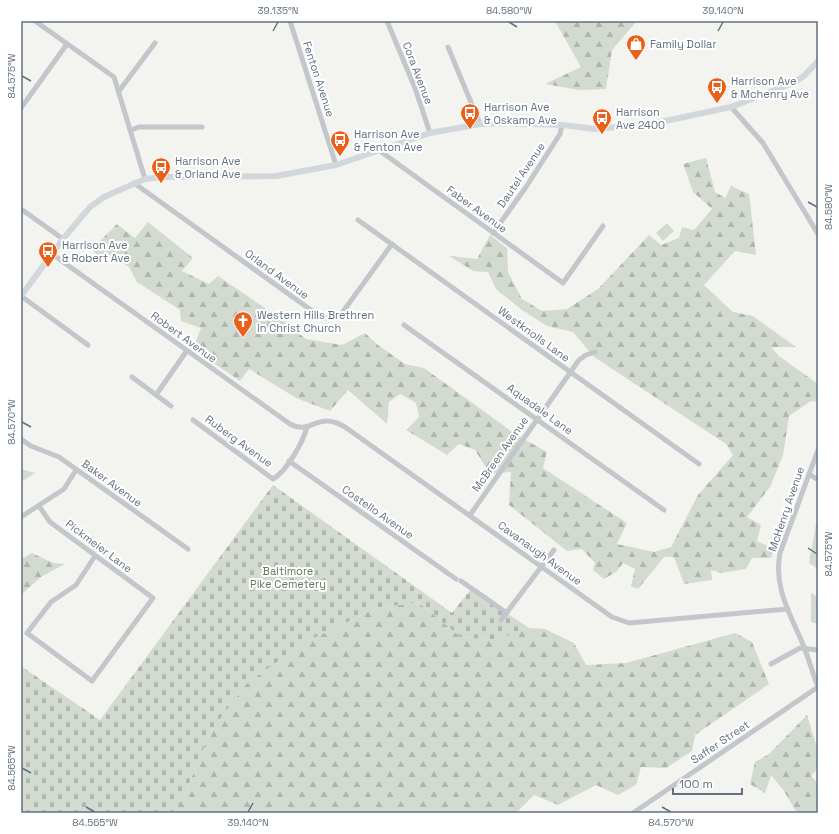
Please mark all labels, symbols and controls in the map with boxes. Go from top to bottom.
text: 39.135°N [258,4,298,17]
text: 84.580°W [486,4,532,17]
text: 39.140°N [702,4,744,17]
shop icon: Family Dollar [625,33,647,61]
place label: Family Dollar [650,37,717,51]
street label: Fenton Avenue [300,39,338,119]
street label: Cora Avenue [400,40,436,106]
text: 84.575°W [5,53,18,99]
place label: Harrison Ave & Mchenry Ave [731,74,809,101]
bus stop icon: Harrison Ave & Mchenry Ave [706,76,728,104]
place label: Harrison Ave & Oskamp Ave [484,100,557,127]
bus stop icon: Harrison Ave & Oskamp Ave [459,102,481,130]
place label: Harrison Ave 2400 [616,105,665,132]
bus stop icon: Harrison Ave 2400 [591,107,613,135]
place label: Harrison Ave & Fenton Ave [354,127,422,154]
bus stop icon: Harrison Ave & Fenton Ave [329,129,351,157]
street label: Dautel Avenue [494,140,548,210]
place label: Harrison Ave & Orland Ave [175,154,241,181]
bus stop icon: Harrison Ave & Orland Ave [150,156,172,184]
street label: Faber Avenue [444,182,510,236]
text: 84.580°W [822,184,835,230]
place label: Harrison Ave & Robert Ave [62,238,130,265]
bus stop icon: Harrison Ave & Robert Ave [37,240,59,268]
street label: Orland Avenue [242,246,312,302]
street label: Westknolls Lane [495,303,573,365]
street label: Robert Avenue [148,308,220,366]
place label: Western Hills Brethren in Christ Church [257,308,374,335]
church icon: Western Hills Brethren in Christ Church [232,310,254,338]
street label: Aquadale Lane [504,380,576,438]
text: 84.570°W [5,399,18,445]
street label: Ruberg Avenue [203,412,275,470]
street label: McBreen Avenue [469,414,531,494]
street label: Baker Avenue [79,456,145,510]
street label: McHenry Avenue [765,465,807,553]
street label: Costello Avenue [339,482,417,542]
street label: Pickmeier Lane [63,516,135,576]
street label: Cavanaugh Avenue [495,518,585,588]
text: 84.575°W [822,531,835,577]
park label: Baltimore Pike Cemetery [250,564,326,591]
street label: Saffer Street [688,717,752,767]
text: 84.565°W [5,745,18,791]
scale bar [673,770,742,796]
text: 100 m [679,776,713,792]
text: 84.565°W [72,816,118,829]
text: 39.140°N [227,816,269,829]
text: 84.570°W [648,816,694,829]

